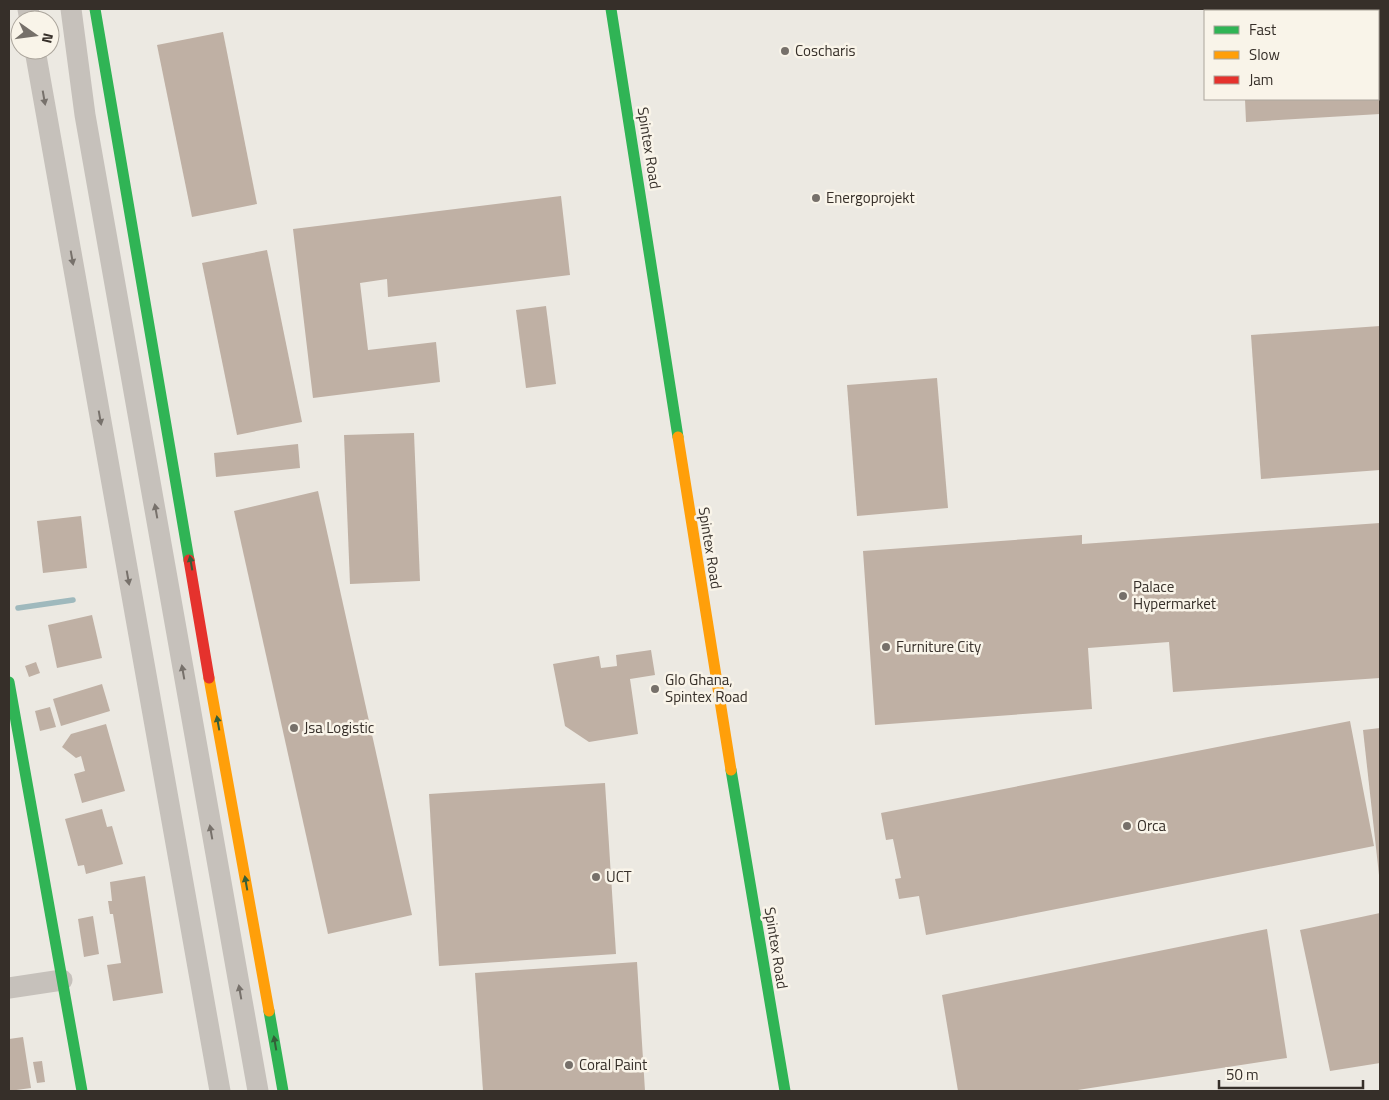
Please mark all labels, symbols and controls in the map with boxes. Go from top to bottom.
north arrow [10,10,60,60]
legend [1204,10,1379,100]
text: Fast [1249,18,1277,41]
text: N [37,31,59,46]
place label: Coscharis [795,39,855,62]
text: Slow [1249,43,1280,66]
marker: Coscharis [779,45,791,57]
text: Jam [1249,68,1273,91]
one-way arrow [40,90,48,106]
street label: Spintex Road [632,105,667,191]
place label: Energoprojekt [826,186,916,209]
marker: Energoprojekt [810,192,822,204]
one-way arrow [68,250,76,266]
one-way arrow [97,410,105,426]
one-way arrow [151,503,159,519]
street label: Spintex Road [693,505,728,591]
one-way arrow [186,555,194,571]
one-way arrow [125,570,133,586]
place label: Palace Hypermarket [1133,575,1217,615]
marker: Palace Hypermarket [1117,590,1129,602]
place label: Furniture City [896,635,981,658]
marker: Furniture City [880,641,892,653]
one-way arrow [179,663,187,679]
place label: Glo Ghana, Spintex Road [665,668,748,708]
marker: Glo Ghana, Spintex Road [649,683,661,695]
one-way arrow [213,715,221,731]
place label: Jsa Logistic [304,716,374,739]
marker: Jsa Logistic [288,722,300,734]
place label: Orca [1137,814,1166,837]
marker: Orca [1121,820,1133,832]
one-way arrow [206,823,214,839]
place label: UCT [606,865,632,888]
marker: UCT [590,871,602,883]
one-way arrow [241,875,249,891]
street label: Spintex Road [759,905,794,991]
one-way arrow [235,983,243,999]
one-way arrow [270,1035,278,1051]
place label: Coral Paint [579,1053,648,1076]
scale bar [1219,1058,1363,1090]
marker: Coral Paint [563,1059,575,1071]
text: 50 m [1226,1063,1259,1086]

